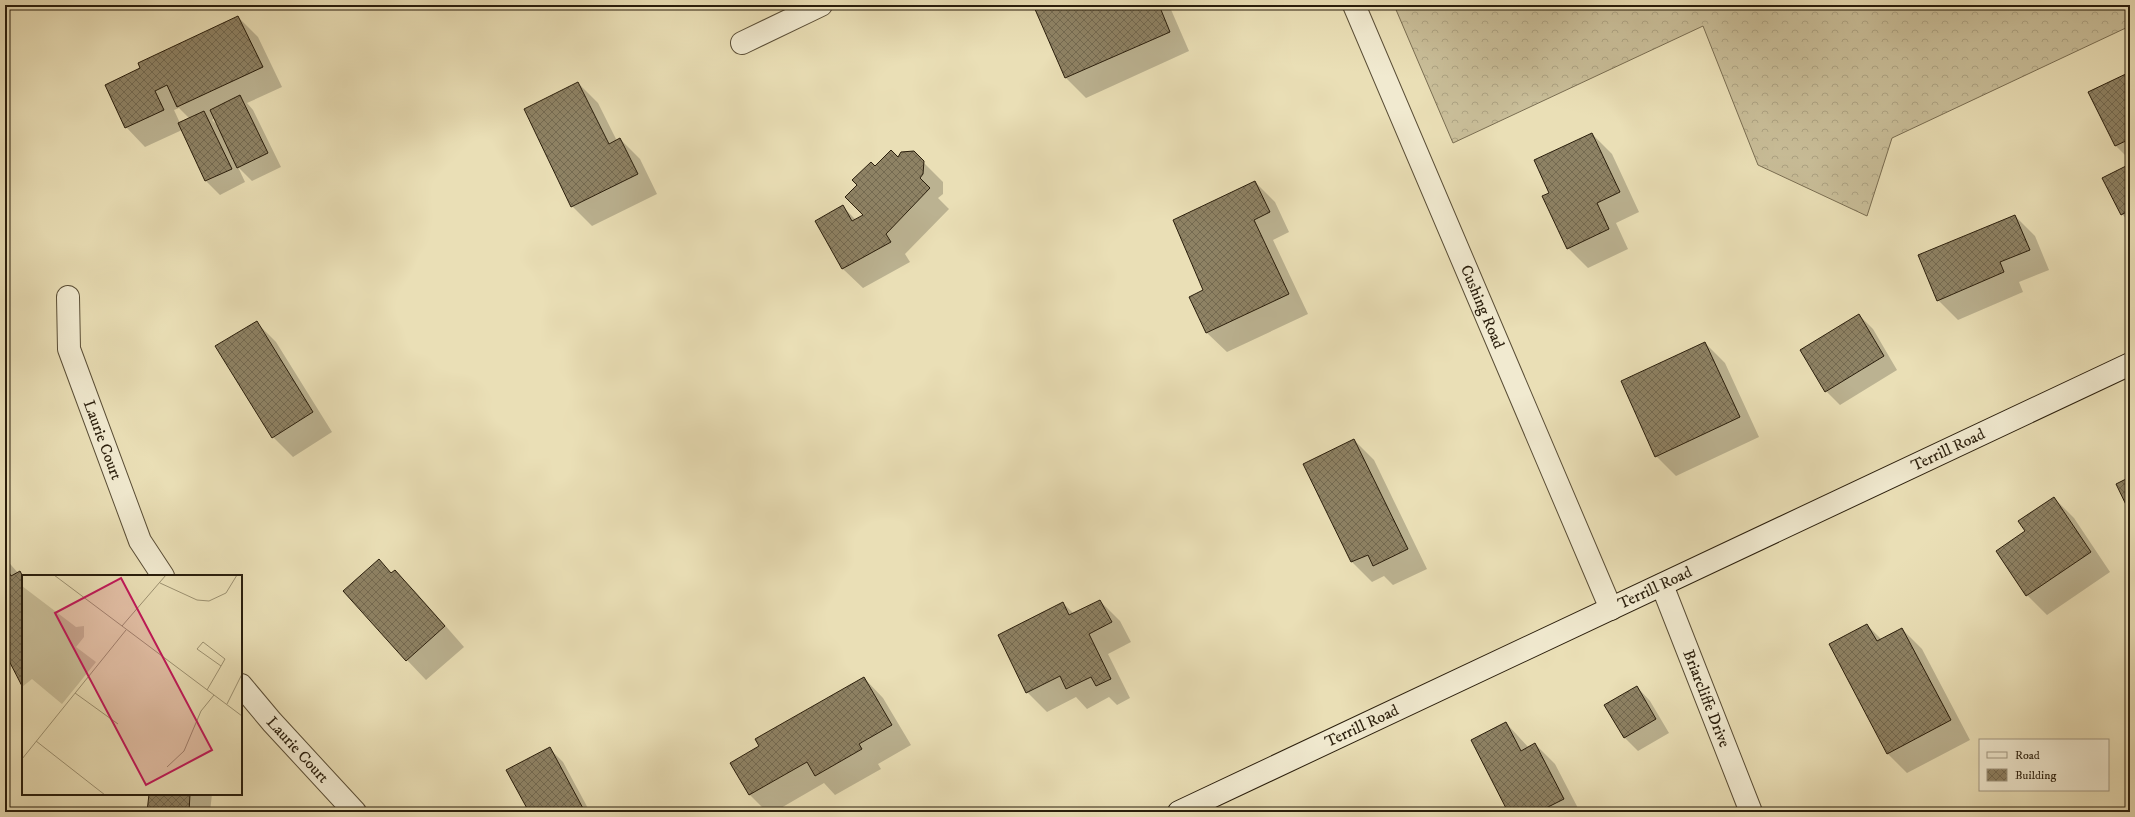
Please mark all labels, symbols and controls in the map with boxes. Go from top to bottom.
street label: Cushing Road [1456,262,1509,352]
street label: Laurie Court [79,397,126,483]
street label: Terrill Road [1908,424,1988,476]
street label: Terrill Road [1615,562,1695,614]
inset map [22,575,242,795]
street label: Briarcliffe Drive [1678,647,1735,751]
street label: Terrill Road [1322,700,1402,752]
street label: Laurie Court [262,712,333,787]
legend [1979,739,2109,791]
text: Road [2015,748,2040,763]
text: Building [2015,768,2056,783]

